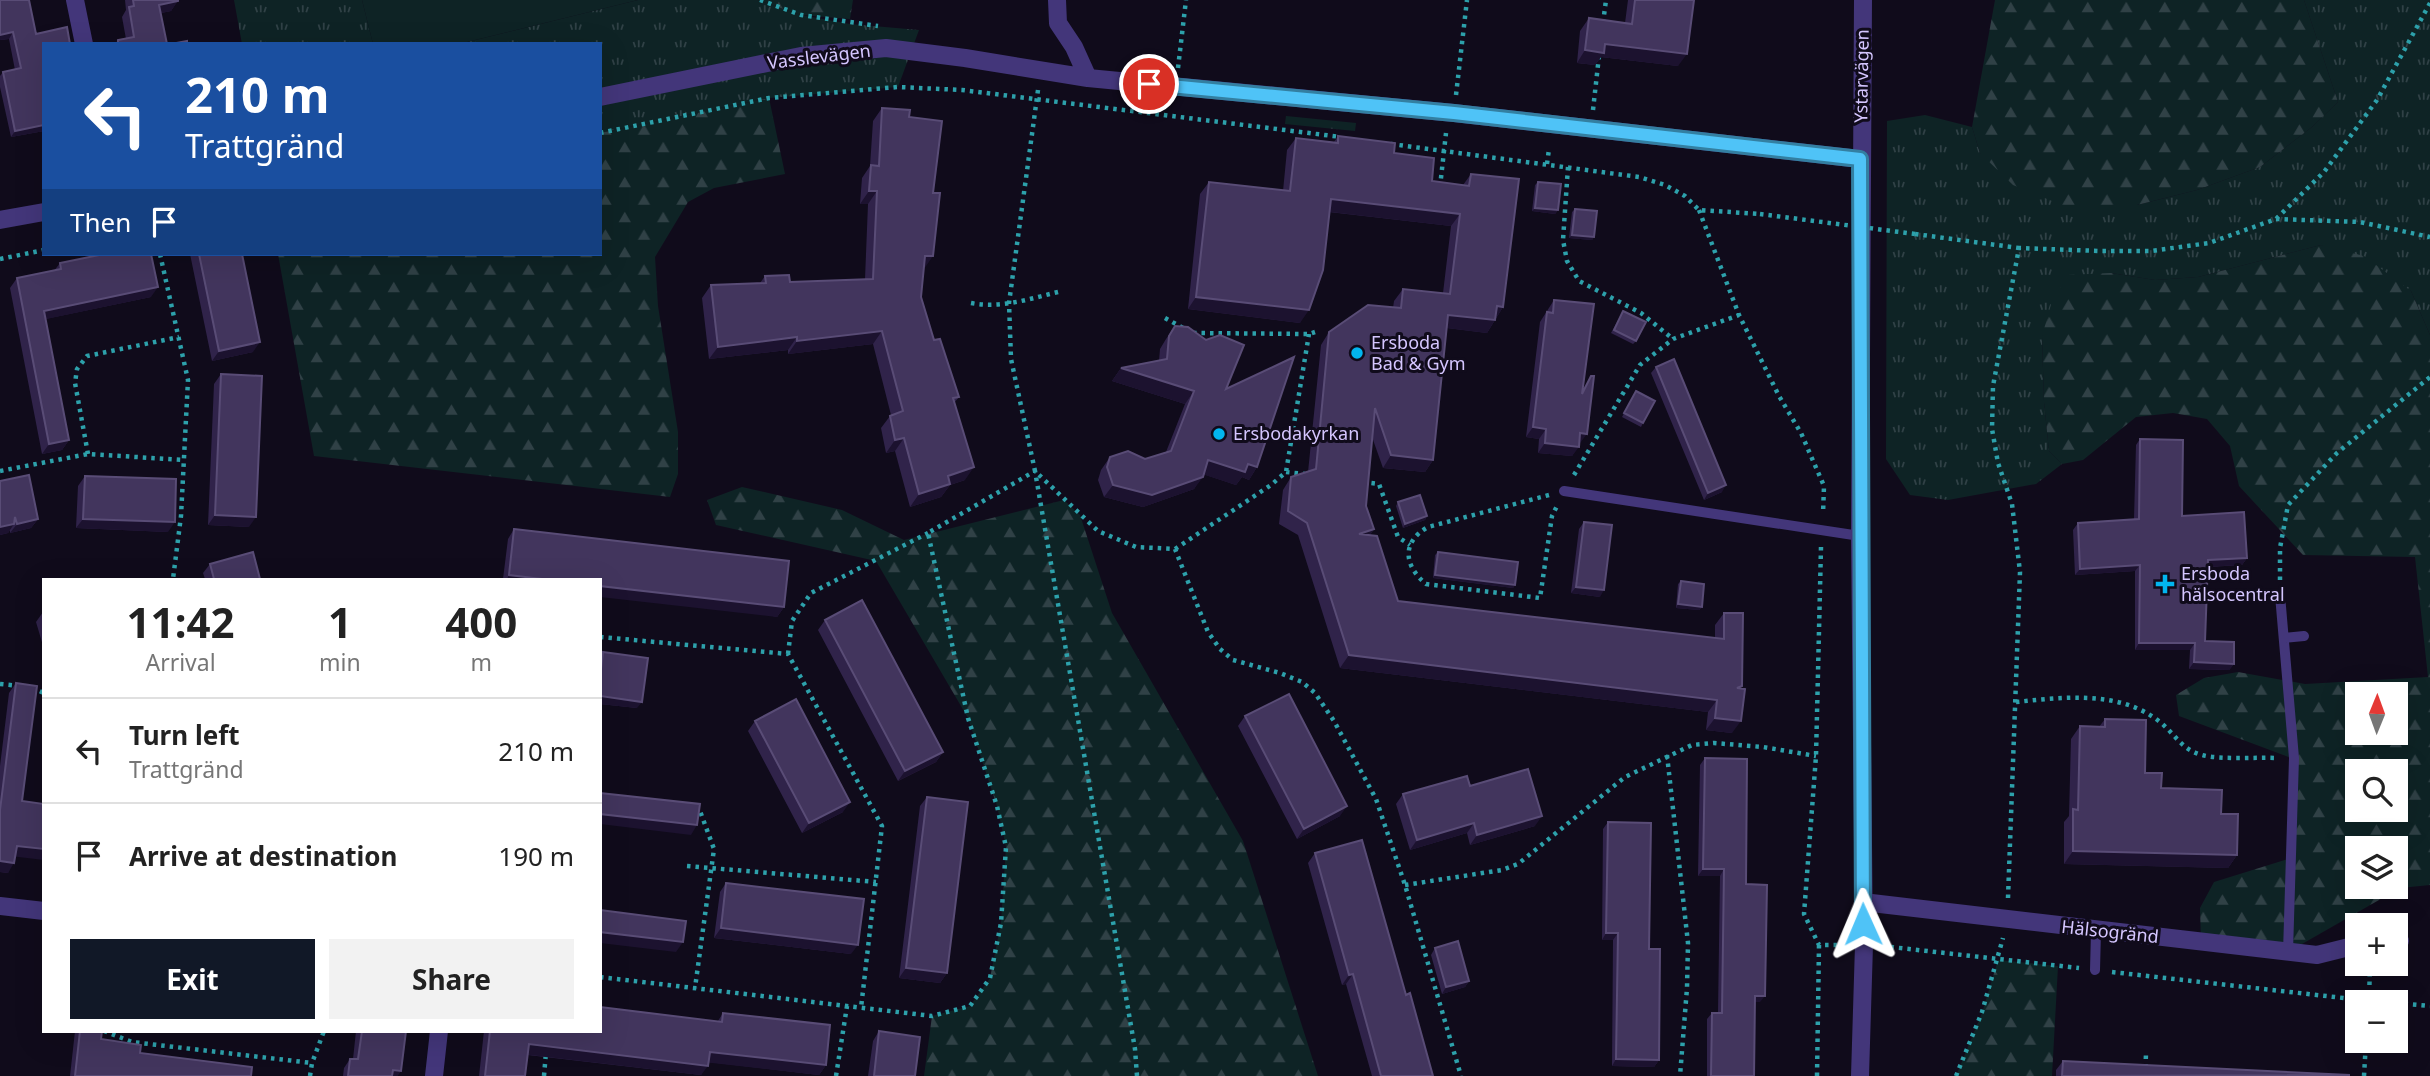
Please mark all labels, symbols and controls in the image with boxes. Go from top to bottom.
street label: Ystarvägen [1848,29,1874,123]
street label: Vasslevägen [766,38,872,74]
pin [1119,54,1179,114]
text: 210 m [185,61,330,127]
icon: arrive [1130,65,1168,103]
icon: left [70,70,161,161]
text: Trattgränd [185,124,345,167]
icon: arrive [145,203,183,241]
text: Then [70,204,131,240]
place label: Ersboda Bad & Gym [1371,330,1466,375]
marker: Ersboda Bad & Gym [1349,345,1365,361]
place label: Ersbodakyrkan [1233,421,1359,445]
marker: Ersbodakyrkan [1211,426,1227,442]
place label: Ersboda hälsocentral [2181,561,2285,606]
marker: Ersboda hälsocentral [2155,574,2175,594]
text: 11:42 [127,593,234,650]
text: 1 [328,593,352,650]
text: 400 [445,593,517,650]
text: Arrival [145,646,216,678]
text: min [319,646,361,678]
text: m [471,646,492,678]
north arrow [2345,682,2408,746]
map controls [2345,682,2408,1053]
text: Turn left [129,717,240,753]
icon: left [70,732,108,770]
text: 210 m [498,733,574,769]
text: Trattgränd [129,753,244,785]
button: search [2345,759,2408,822]
button: layers [2345,836,2408,899]
icon: arrive [70,837,108,875]
text: Arrive at destination [129,838,398,874]
text: 190 m [498,838,574,874]
position arrow [1826,887,1900,961]
button: + [2345,913,2408,976]
street label: Hälsogränd [2060,914,2160,948]
button: Exit [70,939,315,1019]
button: Share [329,939,574,1019]
button: − [2345,990,2408,1053]

